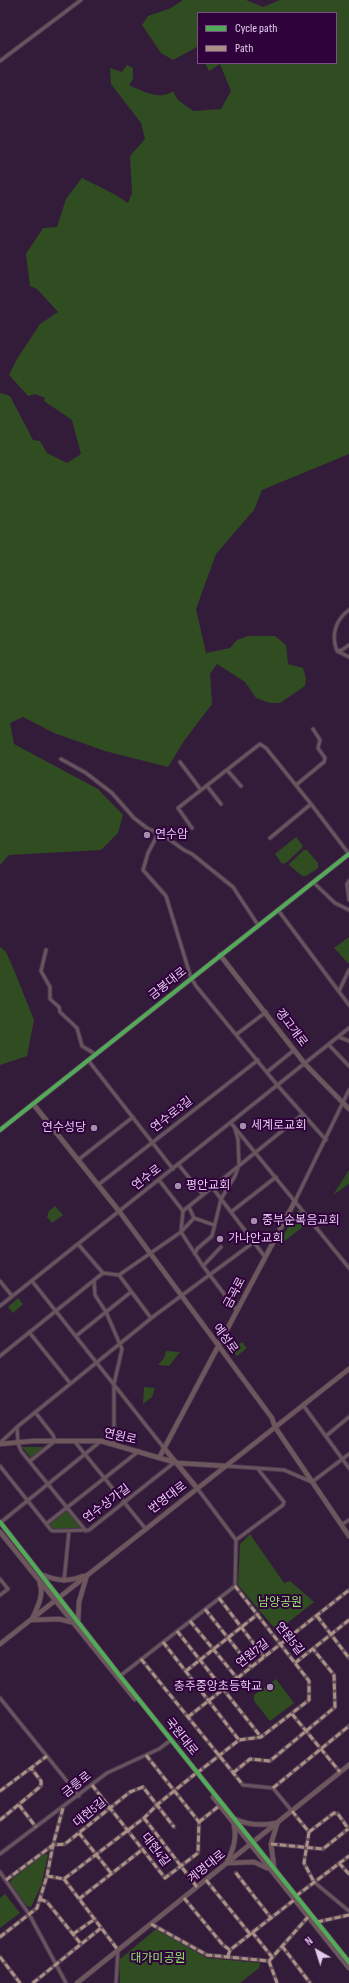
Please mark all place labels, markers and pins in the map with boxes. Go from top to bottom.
place label: 연수암 [155,828,188,842]
marker: 연수암 [142,830,152,840]
place label: 세계로교회 [251,1119,306,1133]
place label: 연수성당 [42,1121,86,1135]
marker: 세계로교회 [238,1121,248,1131]
marker: 연수성당 [89,1123,99,1133]
place label: 평안교회 [186,1179,230,1193]
marker: 평안교회 [173,1181,183,1191]
place label: 중부순복음교회 [262,1214,339,1228]
marker: 중부순복음교회 [249,1216,259,1226]
place label: 가나안교회 [228,1232,283,1246]
marker: 가나안교회 [215,1234,225,1244]
place label: 충주중앙초등학교 [174,1680,262,1694]
marker: 충주중앙초등학교 [265,1682,275,1692]

